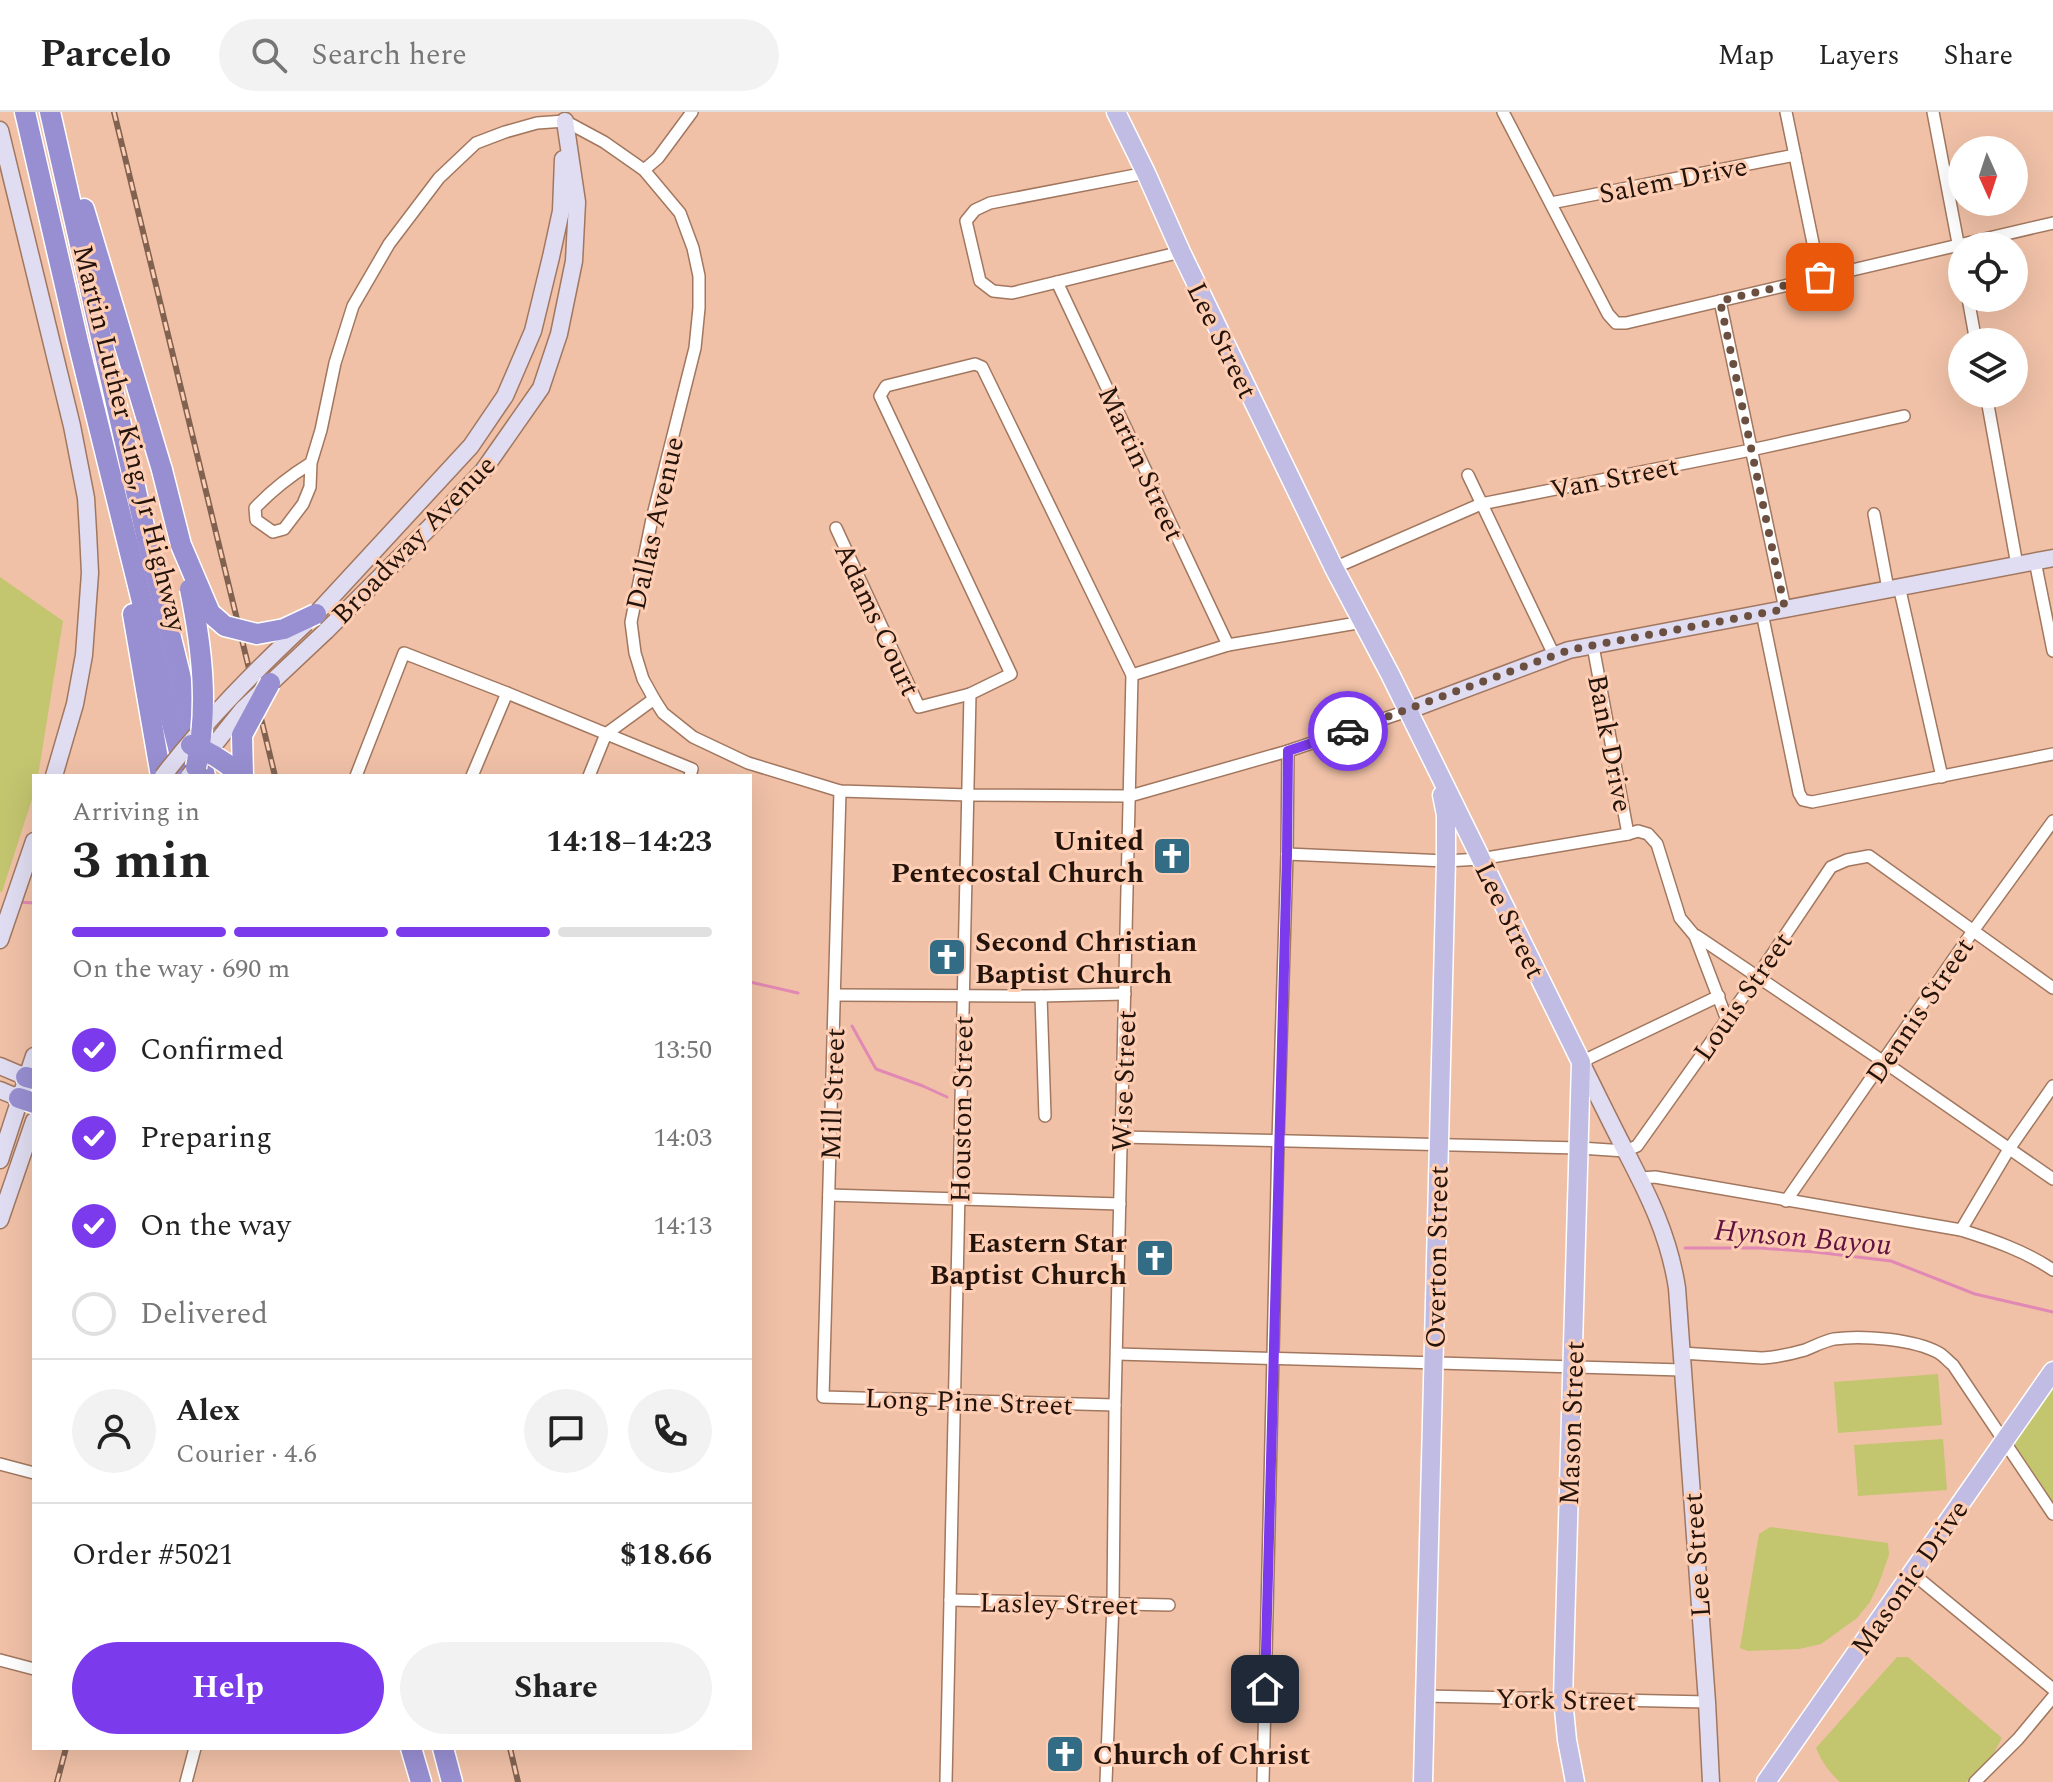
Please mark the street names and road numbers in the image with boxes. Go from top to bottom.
street label: Salem Drive [1595,145,1751,216]
street label: Martin Luther King, Jr Highway [61,240,199,638]
street label: Lee Street [1175,275,1268,406]
street label: Martin Street [1086,379,1195,549]
street label: Dallas Avenue [615,432,696,614]
street label: Broadway Avenue [322,445,507,635]
street label: Van Street [1546,445,1682,512]
street label: Adams Court [822,536,931,704]
street label: Bank Drive [1575,671,1644,816]
street label: Lee Street [1463,855,1556,986]
street label: Louis Street [1683,923,1804,1071]
street label: Dennis Street [1855,929,1985,1093]
street label: Wise Street [1101,1009,1148,1153]
street label: Houston Street [939,1015,986,1203]
street label: Mill Street [810,1027,857,1161]
street label: Overton Street [1414,1165,1461,1349]
street label: Mason Street [1548,1340,1597,1506]
street label: Long Pine Street [864,1377,1074,1428]
street label: Lee Street [1672,1491,1723,1619]
street label: Masonic Drive [1841,1491,1980,1665]
street label: Lasley Street [979,1582,1139,1627]
street label: York Street [1495,1678,1637,1723]

